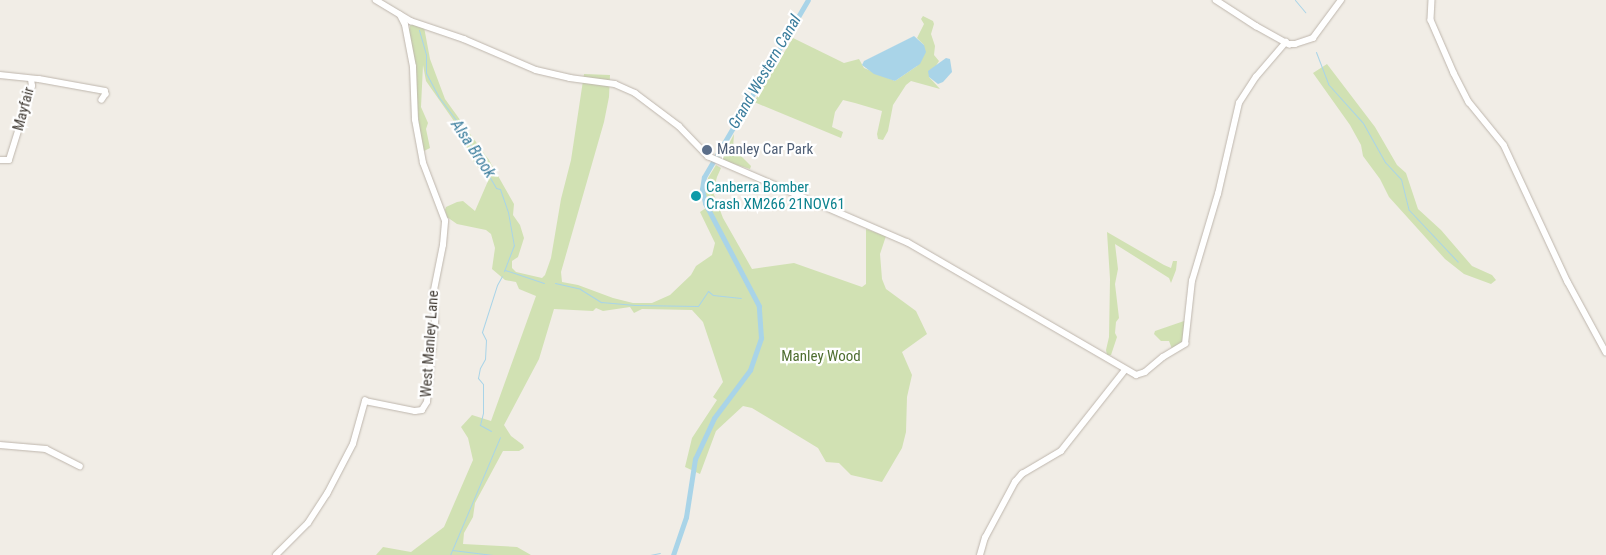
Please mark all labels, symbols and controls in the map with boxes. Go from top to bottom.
water label: Grand Western Canal [725,12,805,132]
street label: Mayfair [10,85,38,133]
water label: Alsa Brook [447,116,499,182]
place label: Manley Car Park [717,141,813,159]
marker: Manley Car Park [701,144,713,156]
place label: Canberra Bomber Crash XM266 21NOV61 [706,178,845,213]
marker: Canberra Bomber Crash XM266 21NOV61 [690,190,702,202]
street label: West Manley Lane [417,290,443,398]
park label: Manley Wood [781,348,861,366]

